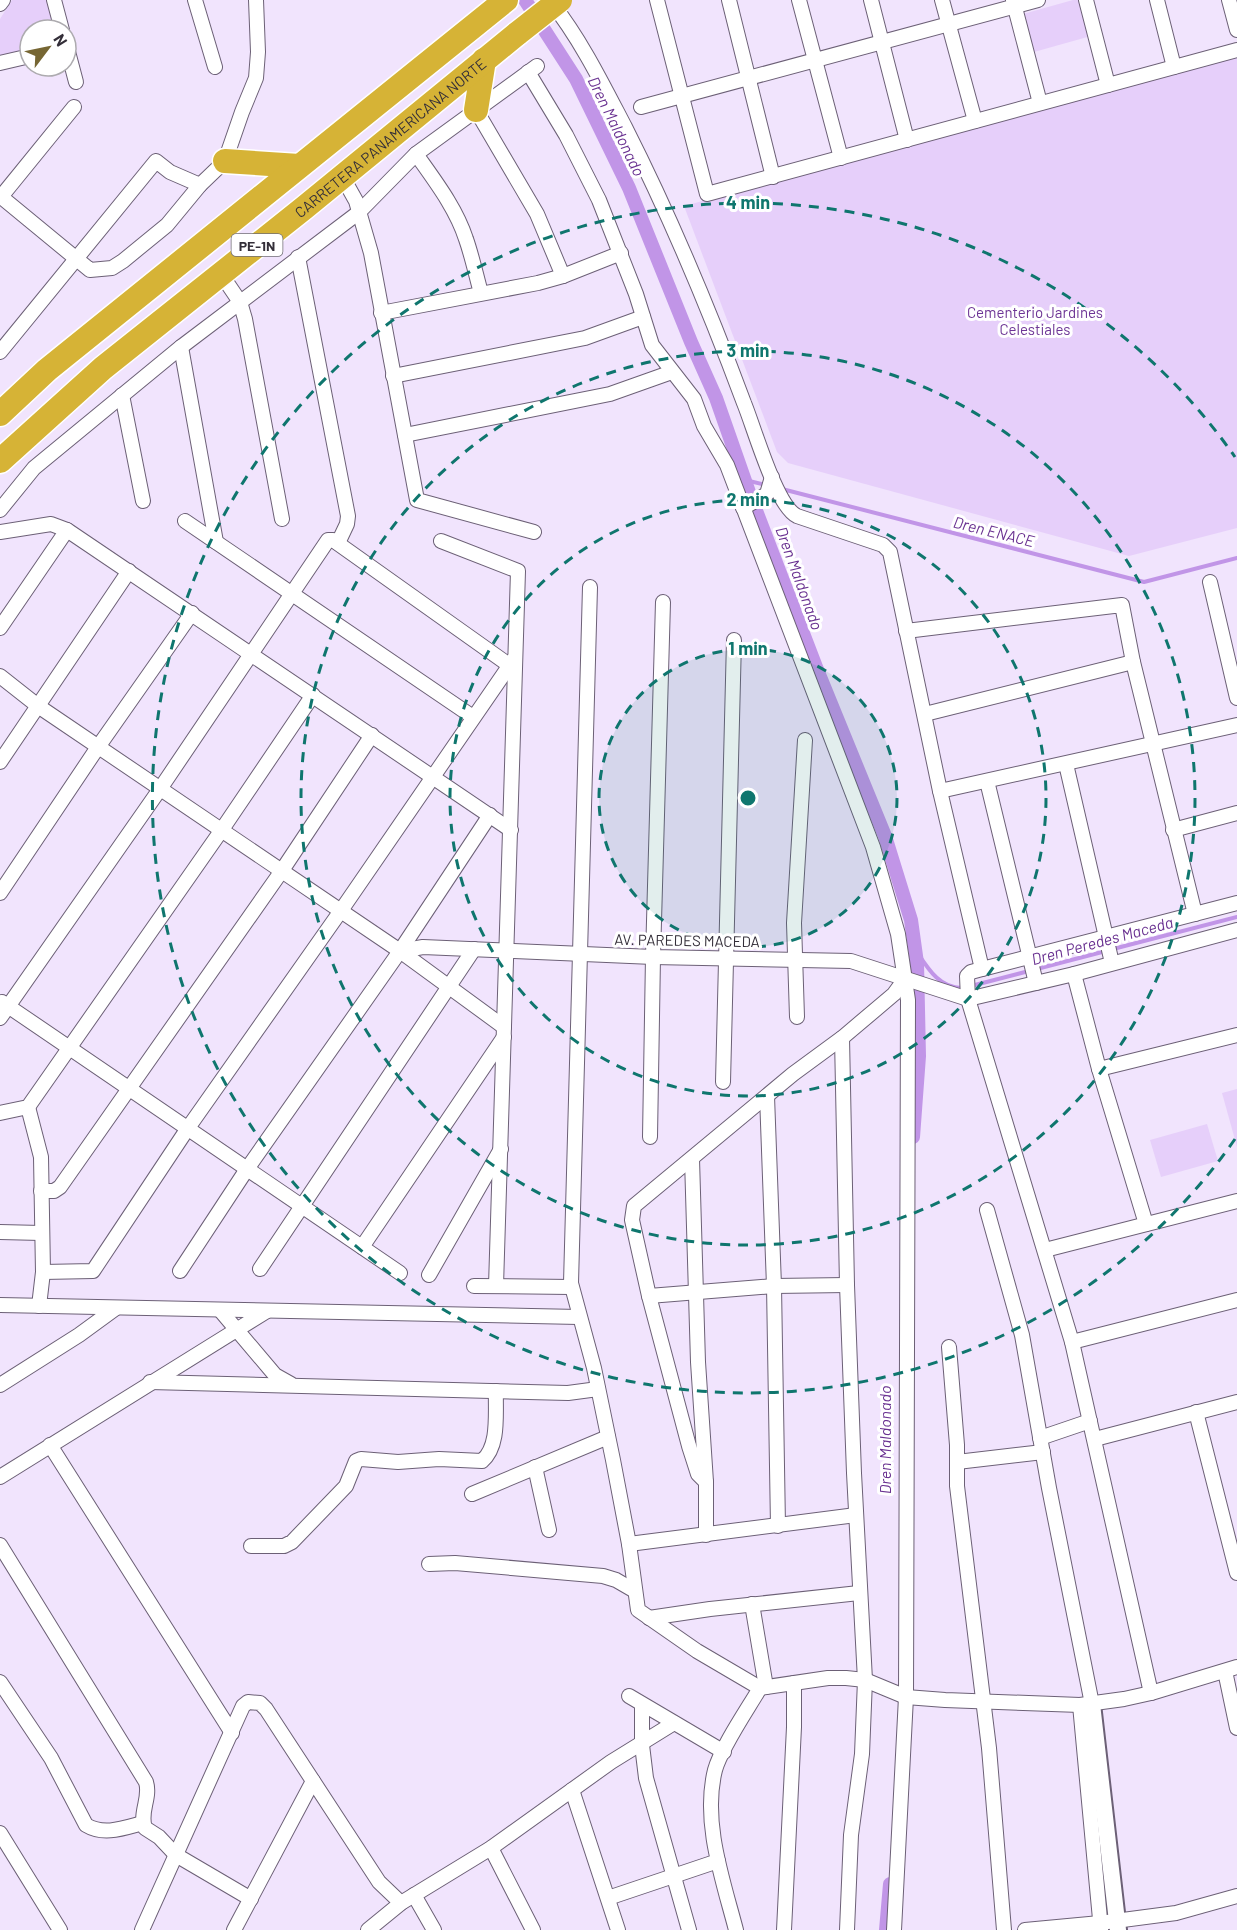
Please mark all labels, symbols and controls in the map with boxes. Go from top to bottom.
north arrow [18,18,78,78]
text: N [50,30,72,49]
street label: CARRETERA PANAMERICANA NORTE [291,54,489,221]
water label: Dren Maldonado [585,73,649,179]
text: 4 min [726,191,770,213]
road number: PE-1N [232,234,282,256]
park label: Cementerio Jardines Celestiales [967,303,1103,338]
text: 3 min [727,339,769,361]
text: 2 min [726,488,770,510]
water label: Dren ENACE [952,512,1037,550]
water label: Dren Maldonado [772,524,828,632]
text: 1 min [728,637,768,659]
centre of rings [738,788,758,808]
water label: Dren Peredes Maceda [1029,912,1175,968]
street label: AV. PAREDES MACEDA [614,930,760,950]
water label: Dren Maldonado [875,1386,894,1494]

